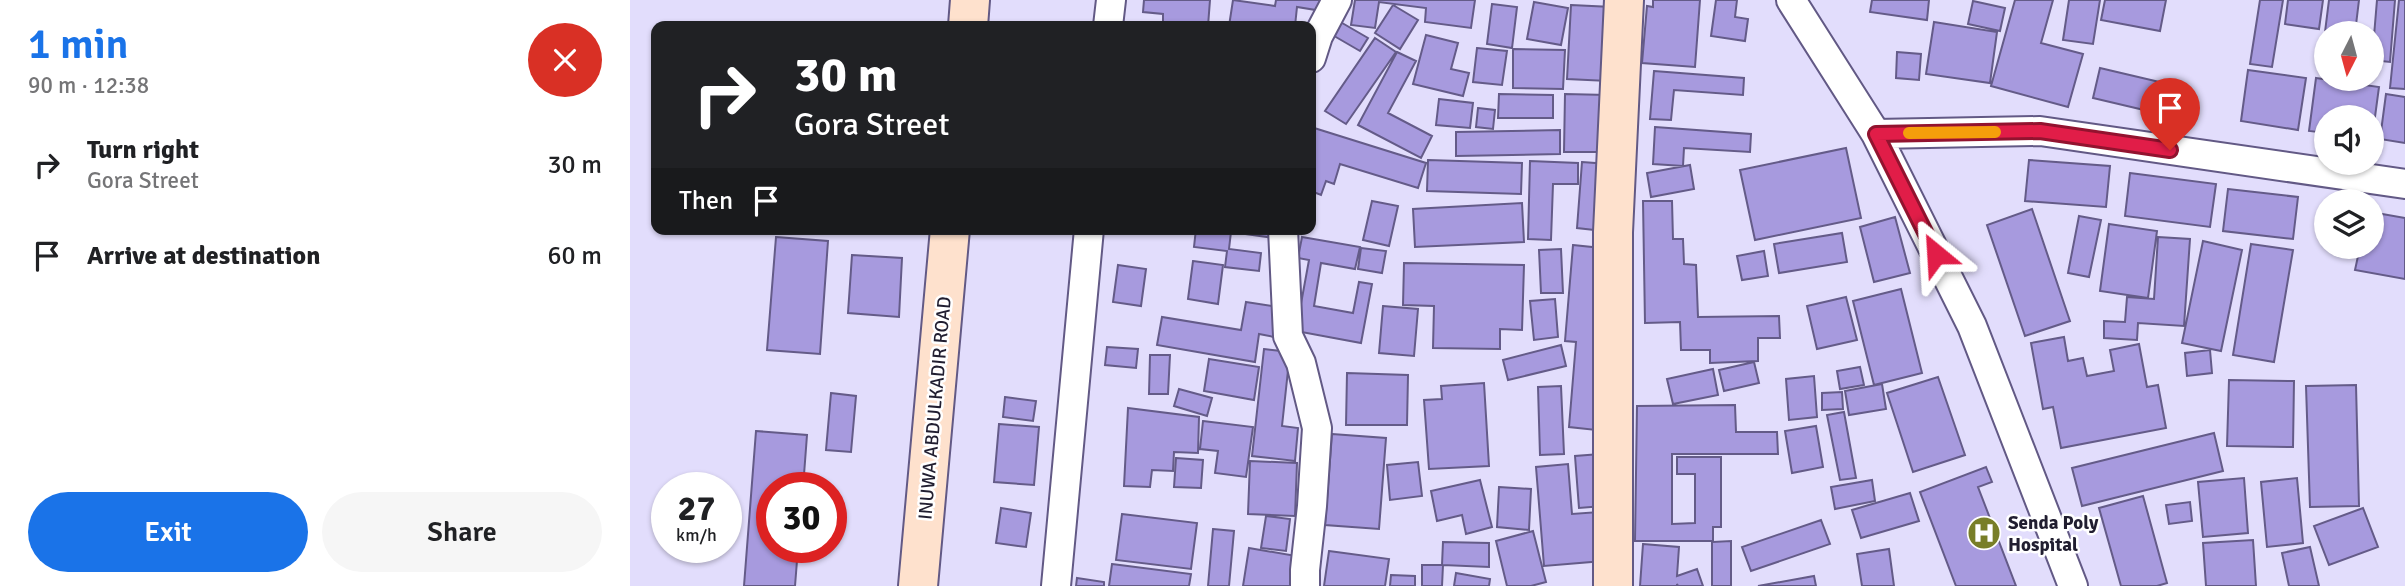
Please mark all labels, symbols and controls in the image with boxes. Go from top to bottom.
text: 1 min [28,19,129,70]
north arrow [2314,21,2384,91]
map controls [2314,21,2384,259]
button: close [528,23,602,97]
text: 30 m [794,45,897,105]
icon: right [679,49,770,140]
text: 90 m · 12:38 [28,71,149,100]
pin [2140,78,2200,150]
icon: arrive [2151,89,2189,127]
text: Gora Street [794,105,949,144]
button: sound [2314,105,2384,175]
text: Turn right [87,134,199,166]
icon: right [28,146,66,184]
text: 30 m [547,149,602,181]
text: Gora Street [87,166,199,195]
icon: arrive [747,182,785,220]
text: Then [679,185,733,217]
button: layers [2314,189,2384,259]
position arrow [1899,217,1973,291]
icon: arrive [28,237,66,275]
text: Arrive at destination [87,240,320,272]
text: 60 m [547,240,602,272]
street label: INUWA ABDULKADIR ROAD [913,295,957,521]
speed limit sign: 30 [756,472,847,563]
text: 27 [678,487,715,530]
button: Exit [28,492,308,572]
button: Share [322,492,602,572]
place label: Senda Poly Hospital [2008,511,2099,557]
hospital icon: Senda Poly Hospital [1965,514,2003,552]
text: km/h [676,524,717,546]

